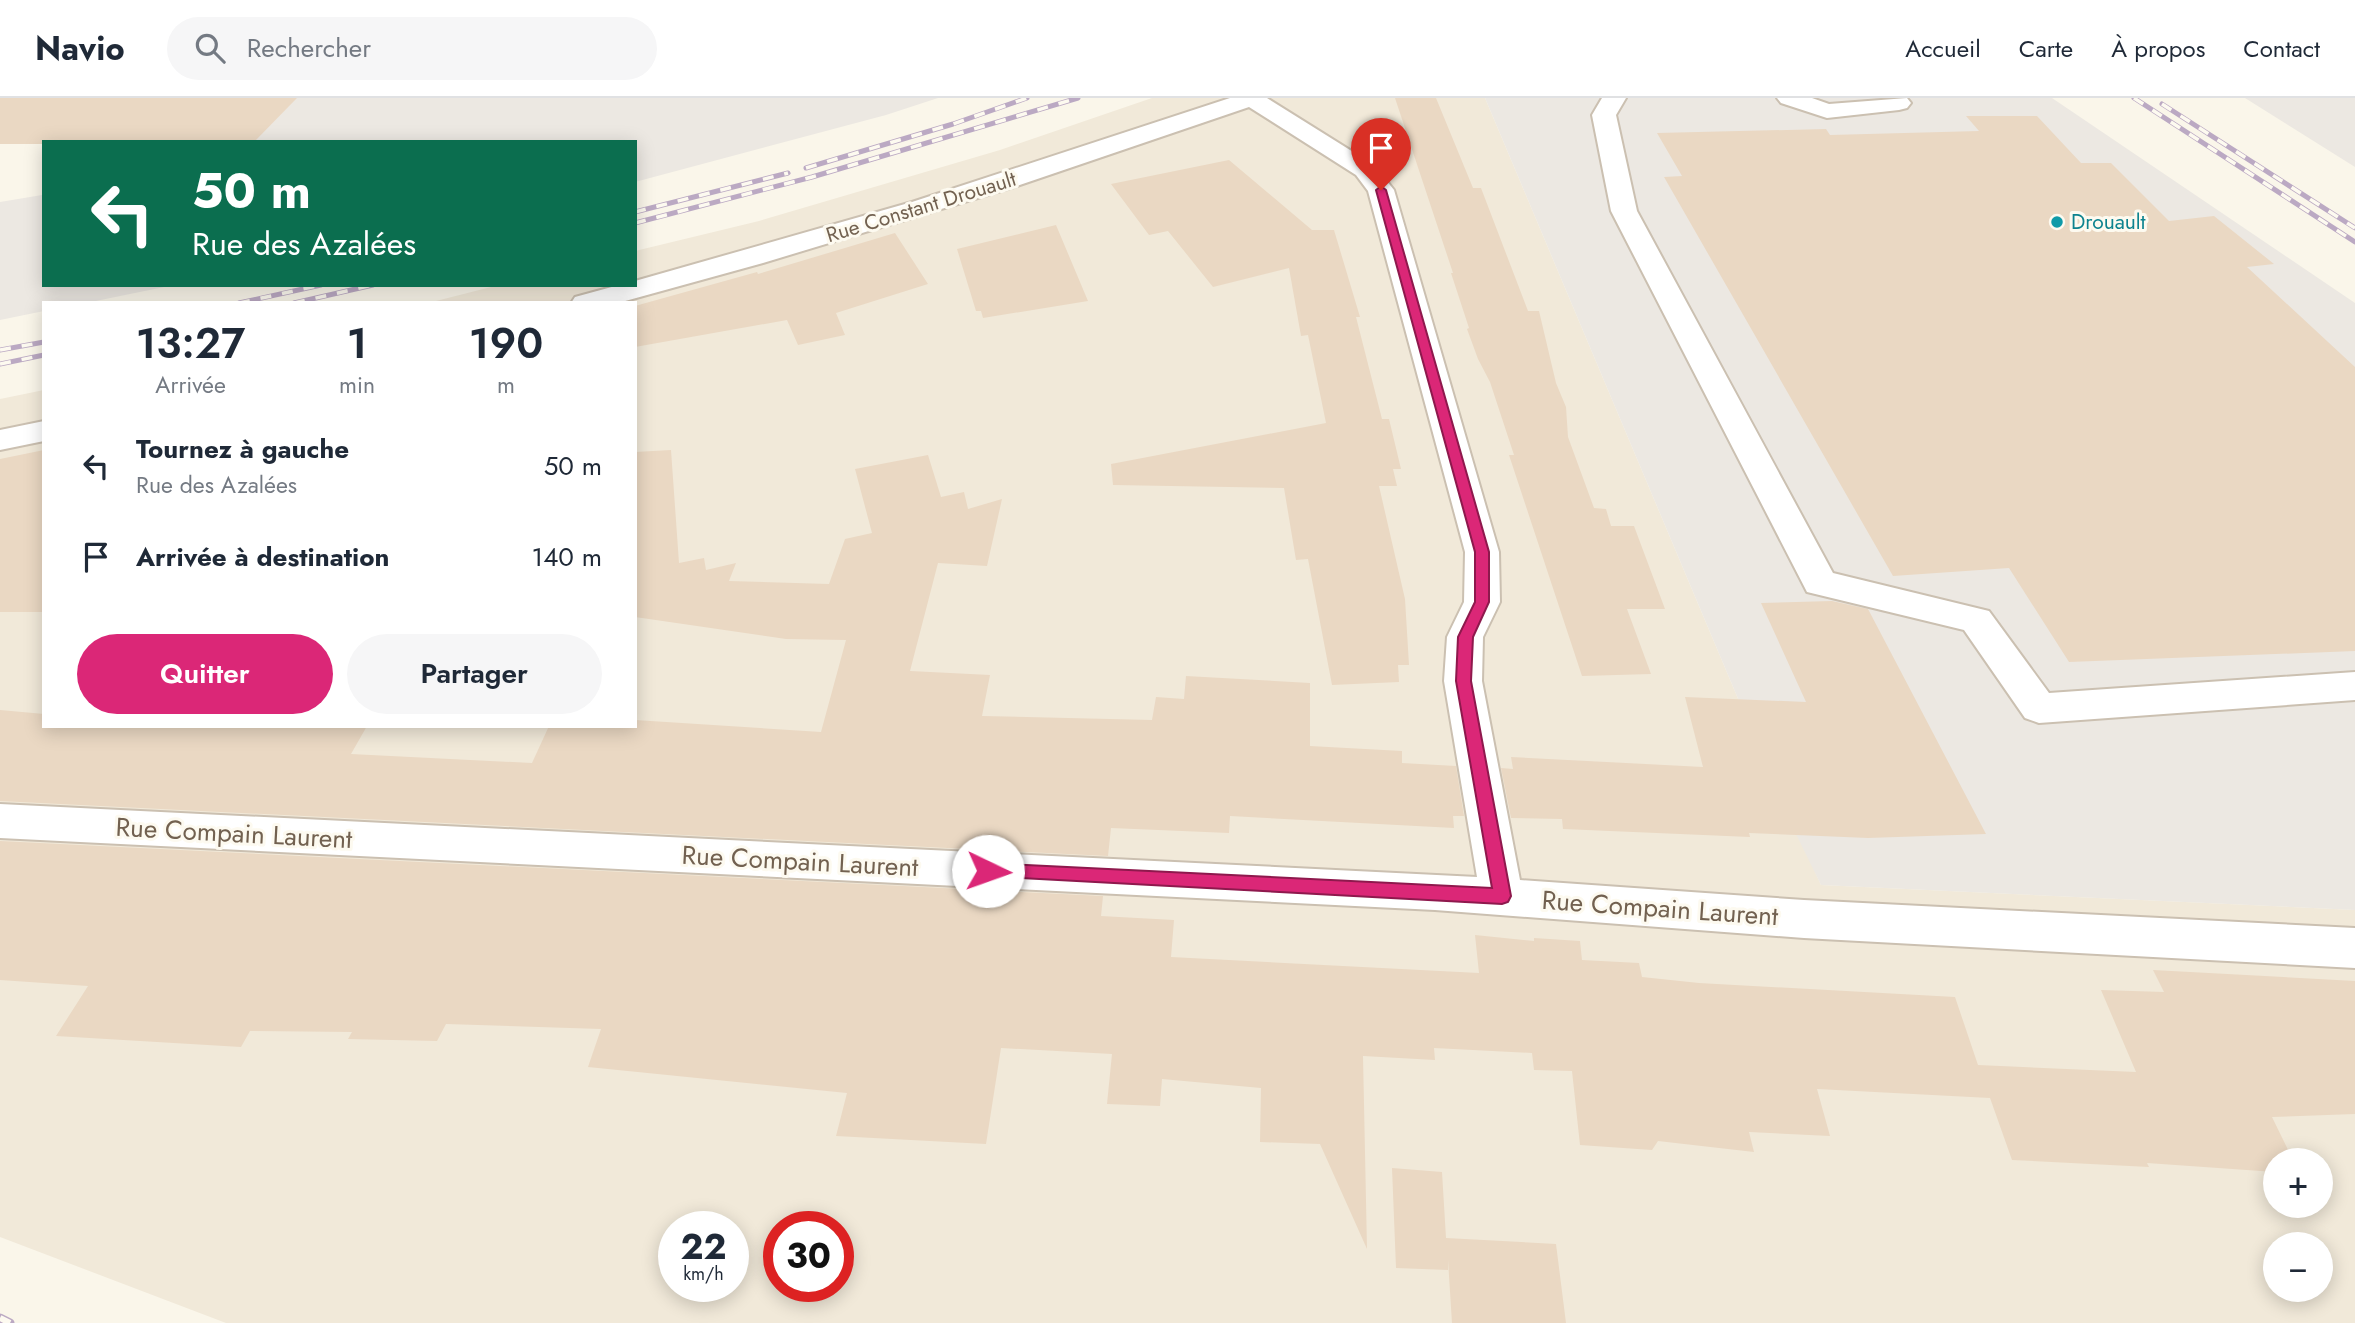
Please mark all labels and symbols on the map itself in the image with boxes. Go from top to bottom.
pin [1351,118,1411,190]
street label: Rue Constant Drouault [822,164,1020,250]
place label: Drouault [2071,207,2146,237]
marker: Drouault [2049,214,2065,230]
street label: Rue Compain Laurent [115,808,354,858]
position arrow [951,834,1025,908]
street label: Rue Compain Laurent [681,836,920,886]
street label: Rue Compain Laurent [1541,881,1780,935]
speed limit sign: 30 [763,1211,854,1302]

